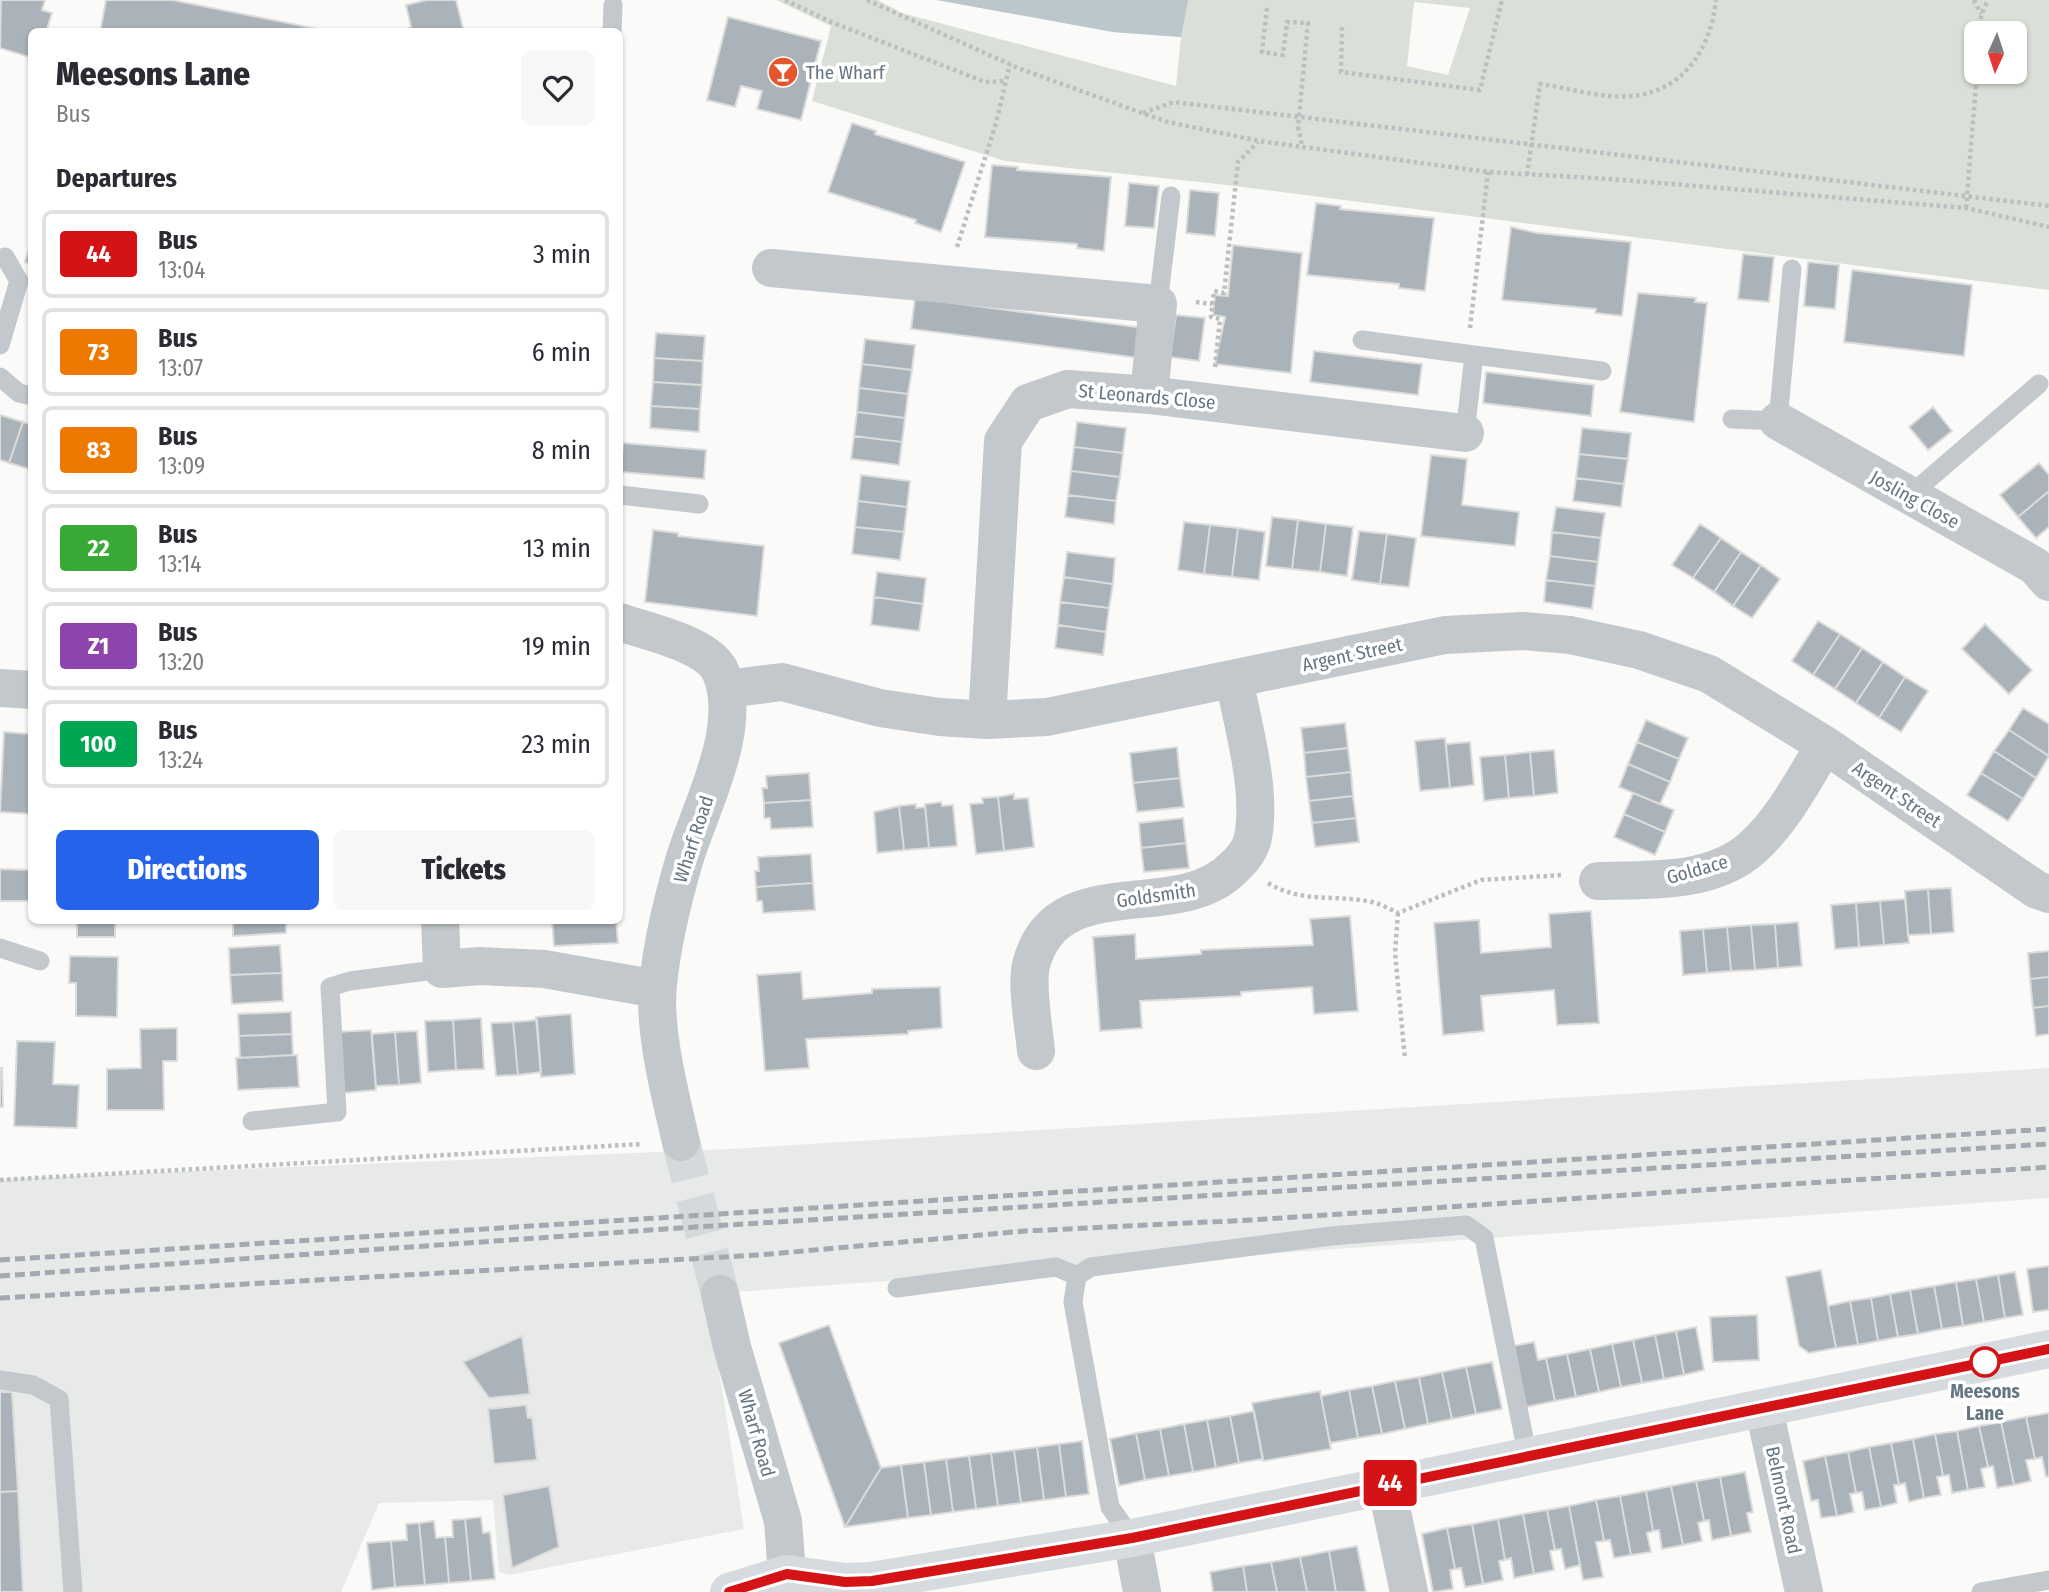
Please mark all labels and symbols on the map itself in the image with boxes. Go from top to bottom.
north arrow [1964,21,2026,84]
bar icon: The Wharf [766,55,800,89]
place label: The Wharf [806,61,886,84]
street label: St Leonards Close [1077,379,1216,414]
street label: Josling Close [1866,466,1963,533]
street label: Argent Street [1300,632,1405,676]
street label: Argent Street [1848,756,1946,833]
street label: Wharf Road [669,793,718,885]
street label: Goldace [1664,850,1730,889]
street label: Goldsmith [1115,879,1197,912]
marker: Meesons Lane [1970,1347,2000,1377]
place label: Meesons Lane [1950,1380,2021,1425]
street label: Wharf Road [733,1387,780,1479]
street label: Belmont Road [1761,1444,1806,1556]
line badge: 44 [1358,1460,1422,1506]

